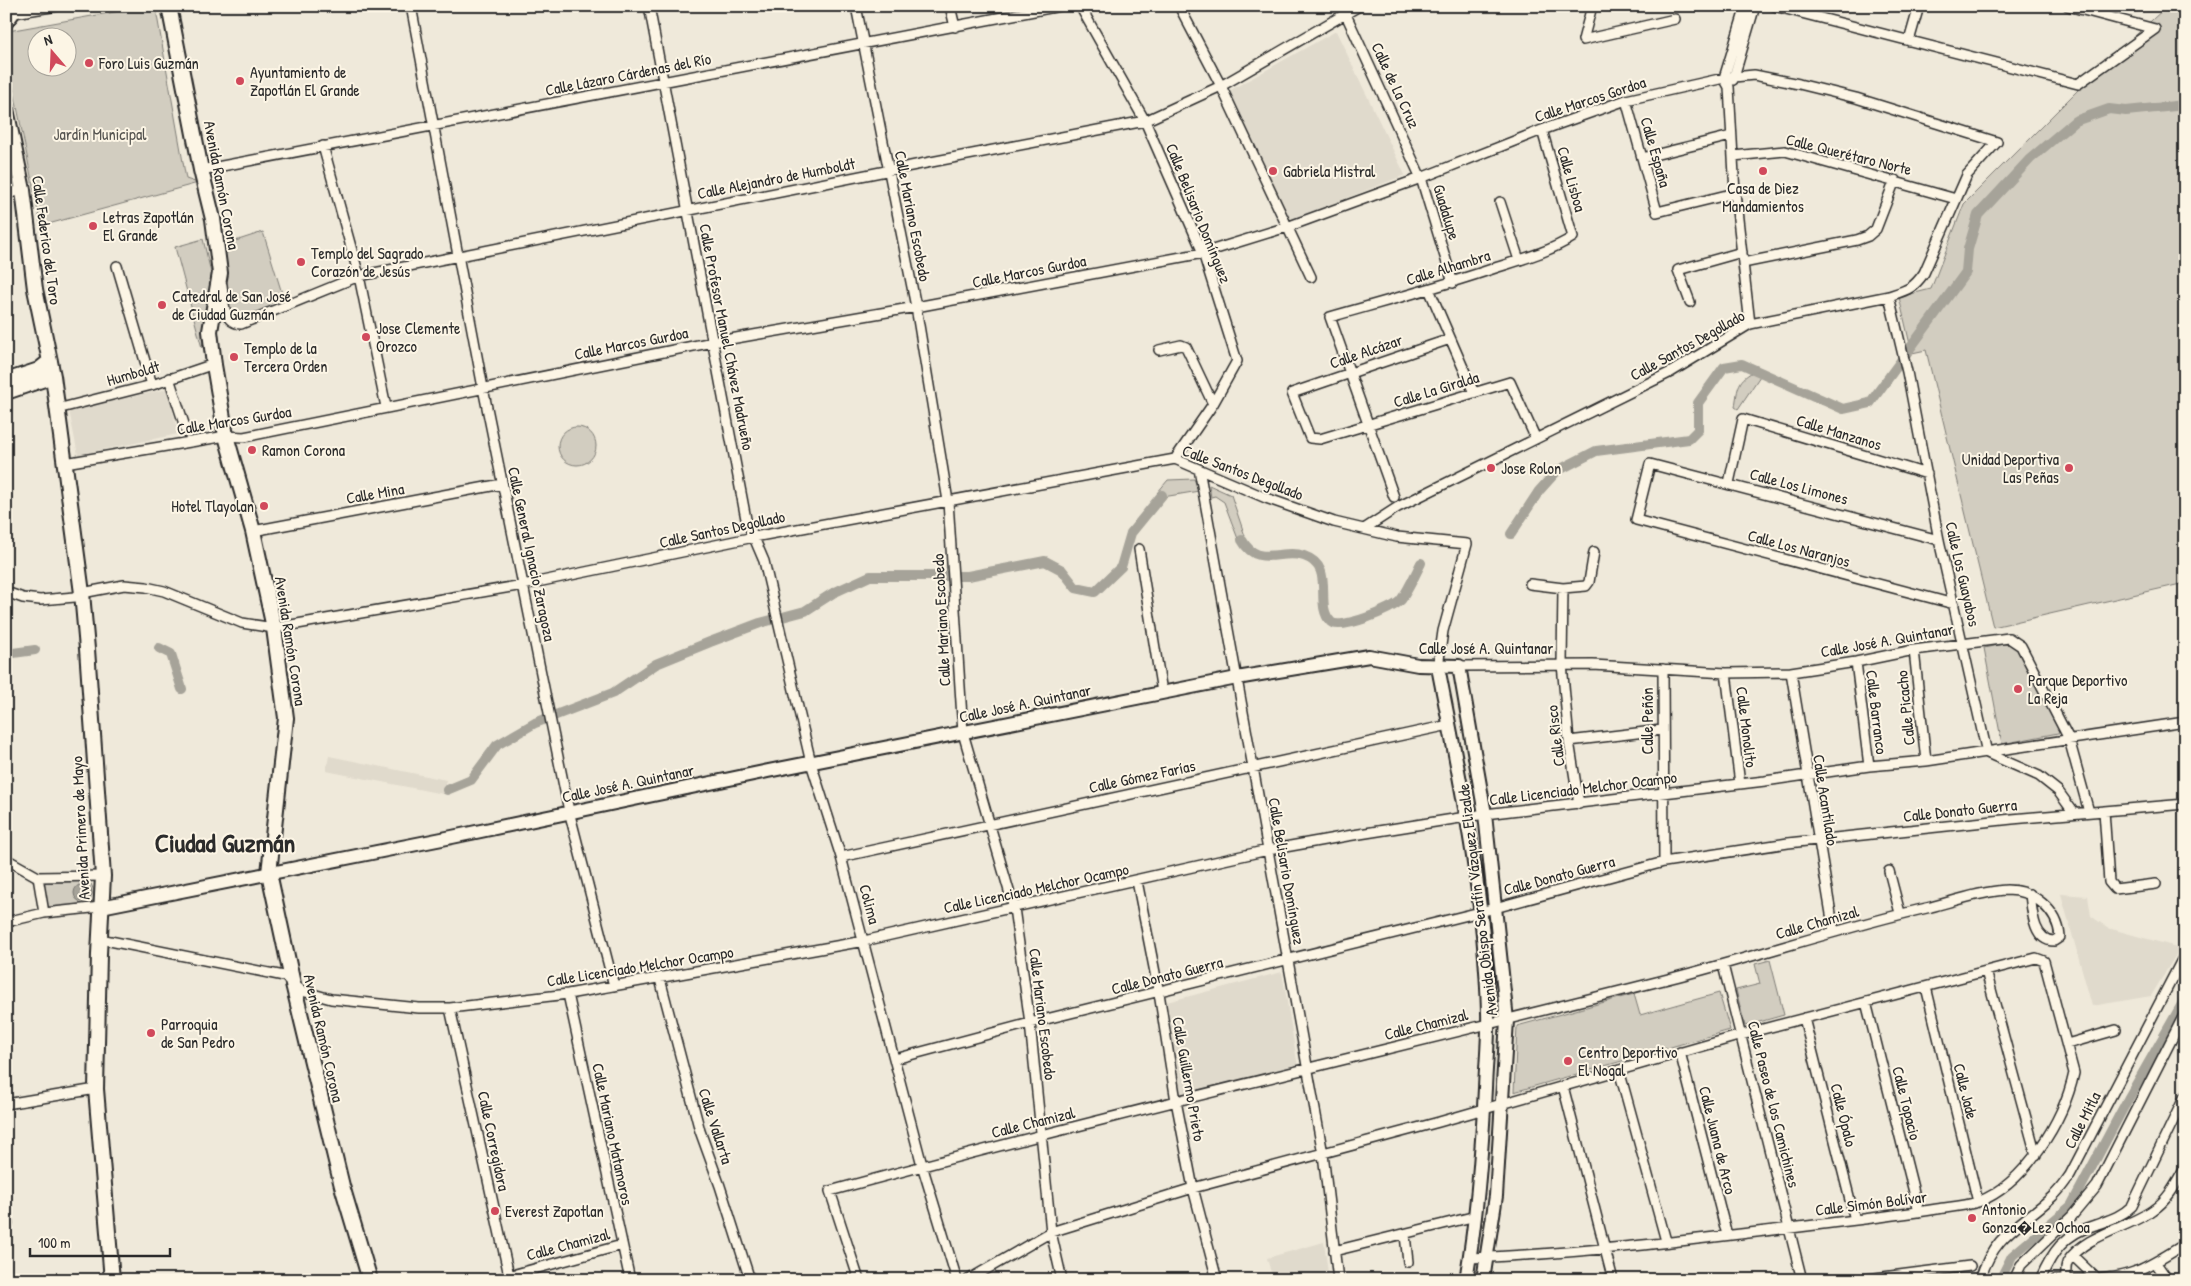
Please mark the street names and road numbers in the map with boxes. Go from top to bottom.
street label: Calle de La Cruz [1367,38,1426,132]
street label: Calle Lázaro Cárdenas del Río [543,47,713,101]
street label: Calle Marcos Gordoa [1532,71,1648,127]
street label: Calle España [1636,114,1676,190]
street label: Avenida Ramón Corona [199,119,245,251]
street label: Calle Querétaro Norte [1784,128,1915,180]
street label: Calle Belisario Domínguez [1161,140,1237,286]
street label: Calle Lisboa [1552,144,1592,214]
street label: Calle Mariano Escobedo [890,149,937,284]
street label: Calle Alejandro de Humboldt [695,152,857,204]
street label: Calle Federico del Toro [27,174,67,307]
street label: Guadalupe [1428,182,1466,243]
street label: Calle Profesor Manuel Chávez Madrueño [694,222,760,453]
street label: Calle Alhambra [1403,244,1493,290]
street label: Calle Marcos Gurdoa [970,249,1088,293]
street label: Calle Santos Degollado [1626,304,1749,386]
street label: Calle Marcos Gurdoa [572,321,690,365]
street label: Calle Alcázar [1327,328,1405,374]
street label: Humboldt [104,355,162,391]
street label: Calle La Giralda [1391,366,1481,412]
street label: Calle Marcos Gurdoa [175,400,293,440]
street label: Calle Manzanos [1794,409,1884,455]
street label: Calle Santos Degollado [1179,439,1307,505]
street label: Calle Los Limones [1747,462,1851,510]
street label: Calle General Ignacio Zaragoza [503,465,561,643]
street label: Calle Mina [344,477,406,509]
street label: Calle Santos Degollado [657,505,787,553]
street label: Calle Los Guayabos [1940,519,1986,629]
street label: Calle Los Naranjos [1745,524,1853,572]
street label: Calle Mariano Escobedo [927,553,955,687]
street label: Avenida Ramón Corona [270,575,312,707]
street label: Calle José A. Quintanar [1819,617,1955,663]
street label: Calle José A. Quintanar [1419,637,1553,659]
street label: Calle Barranco [1861,669,1893,756]
street label: Calle Picacho [1890,669,1920,747]
street label: Calle José A. Quintanar [957,678,1093,728]
street label: Calle Monolito [1731,685,1763,769]
street label: Calle Peñón [1636,688,1658,754]
street label: Calle Risco [1540,704,1570,768]
street label: Calle Acantilado [1808,753,1844,848]
street label: Calle Gómez Farías [1087,754,1197,798]
street label: Avenida Primero de Mayo [65,755,95,900]
street label: Calle José A. Quintanar [560,758,696,808]
street label: Calle Licenciado Melchor Ocampo [1488,766,1679,810]
street label: Avenida Obispo Serafín Vázquez Elizalde [1452,782,1502,1017]
street label: Calle Donato Guerra [1902,793,2018,827]
street label: Calle Belisario Domínguez [1263,796,1311,946]
street label: Calle Donato Guerra [1501,850,1617,900]
street label: Calle Licenciado Melchor Ocampo [941,858,1131,918]
street label: Colima [854,882,886,926]
street label: Calle Chamizal [1773,899,1862,944]
street label: Calle Licenciado Melchor Ocampo [545,940,735,992]
street label: Calle Mariano Escobedo [1024,947,1062,1082]
street label: Calle Donato Guerra [1109,951,1225,999]
street label: Avenida Ramón Corona [299,972,349,1104]
street label: Calle Chamizal [1382,1003,1471,1045]
street label: Calle Guillermo Prieto [1167,1015,1211,1143]
street label: Calle Paseo de los Camichines [1743,1018,1805,1190]
street label: Calle Mariano Matamoros [587,1061,639,1207]
street label: Calle Jade [1948,1061,1984,1122]
street label: Calle Topacio [1887,1064,1927,1143]
street label: Calle Ópalo [1825,1081,1863,1150]
street label: Calle Juana de Arco [1694,1084,1742,1197]
street label: Calle Vallarta [693,1085,739,1167]
street label: Calle Mitla [2058,1088,2106,1152]
street label: Calle Corregidora [473,1089,515,1193]
street label: Calle Chamizal [989,1101,1078,1143]
street label: Calle Simón Bolívar [1814,1185,1928,1221]
street label: Calle Chamizal [524,1222,613,1266]

